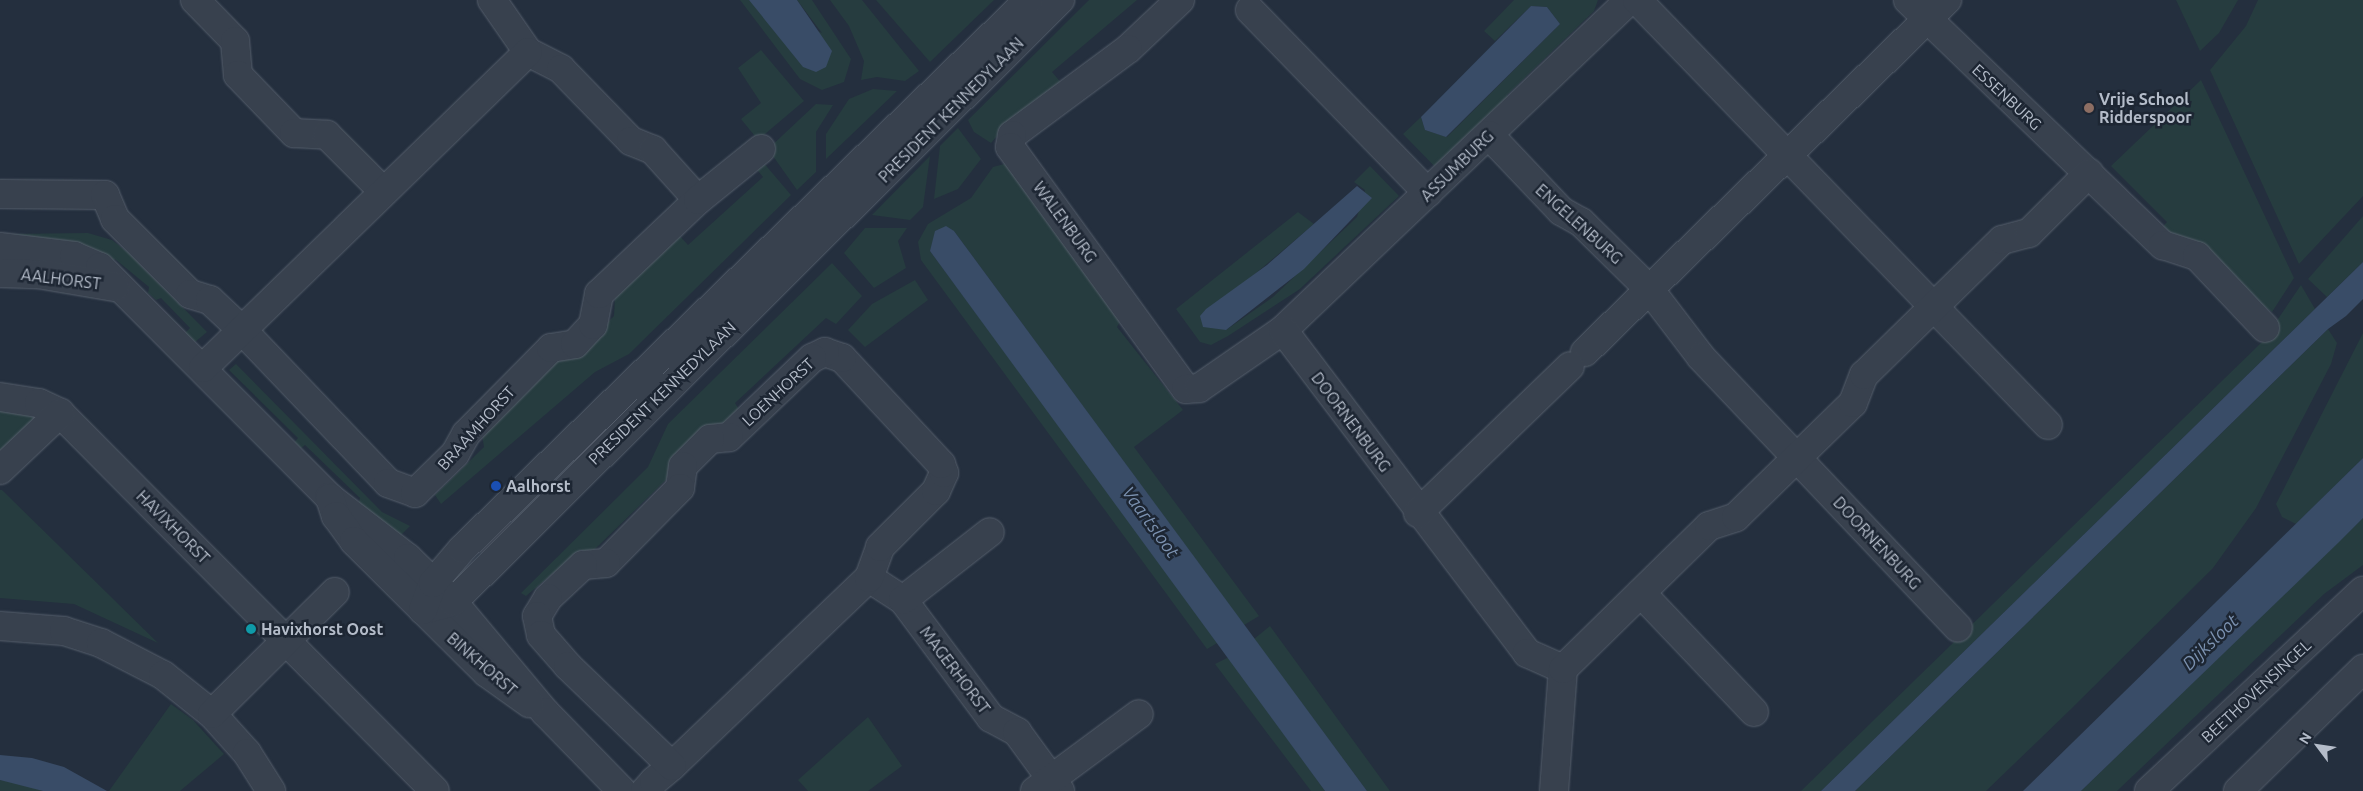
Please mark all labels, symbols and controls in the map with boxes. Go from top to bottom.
street label: PRESIDENT KENNEDYLAAN [874,33,1028,187]
street label: ESSENBURG [1968,60,2046,134]
place label: Vrije School Ridderspoor [2099,89,2192,127]
marker: Vrije School Ridderspoor [2083,102,2095,114]
street label: ASSUMBURG [1417,127,1497,205]
street label: WALENBURG [1029,178,1101,266]
street label: ENGELENBURG [1532,180,1626,268]
street label: AALHORST [20,265,102,293]
street label: PRESIDENT KENNEDYLAAN [584,318,740,468]
street label: LOENHORST [738,354,818,430]
street label: DOORNENBURG [1307,369,1395,475]
street label: BRAAMHORST [433,382,519,474]
place label: Aalhorst [506,476,571,496]
marker: Aalhorst [490,480,502,492]
water label: Vaartsloot [1118,482,1184,562]
street label: HAVIXHORST [132,486,214,568]
street label: DOORNENBURG [1829,493,1925,593]
water label: Dijksloot [2177,610,2243,674]
place label: Havixhorst Oost [261,619,383,639]
street label: MAGERHORST [916,622,994,718]
marker: Havixhorst Oost [245,623,257,635]
street label: BINKHORST [443,628,521,700]
street label: BEETHOVENSINGEL [2197,635,2315,747]
north arrow [2293,721,2343,771]

